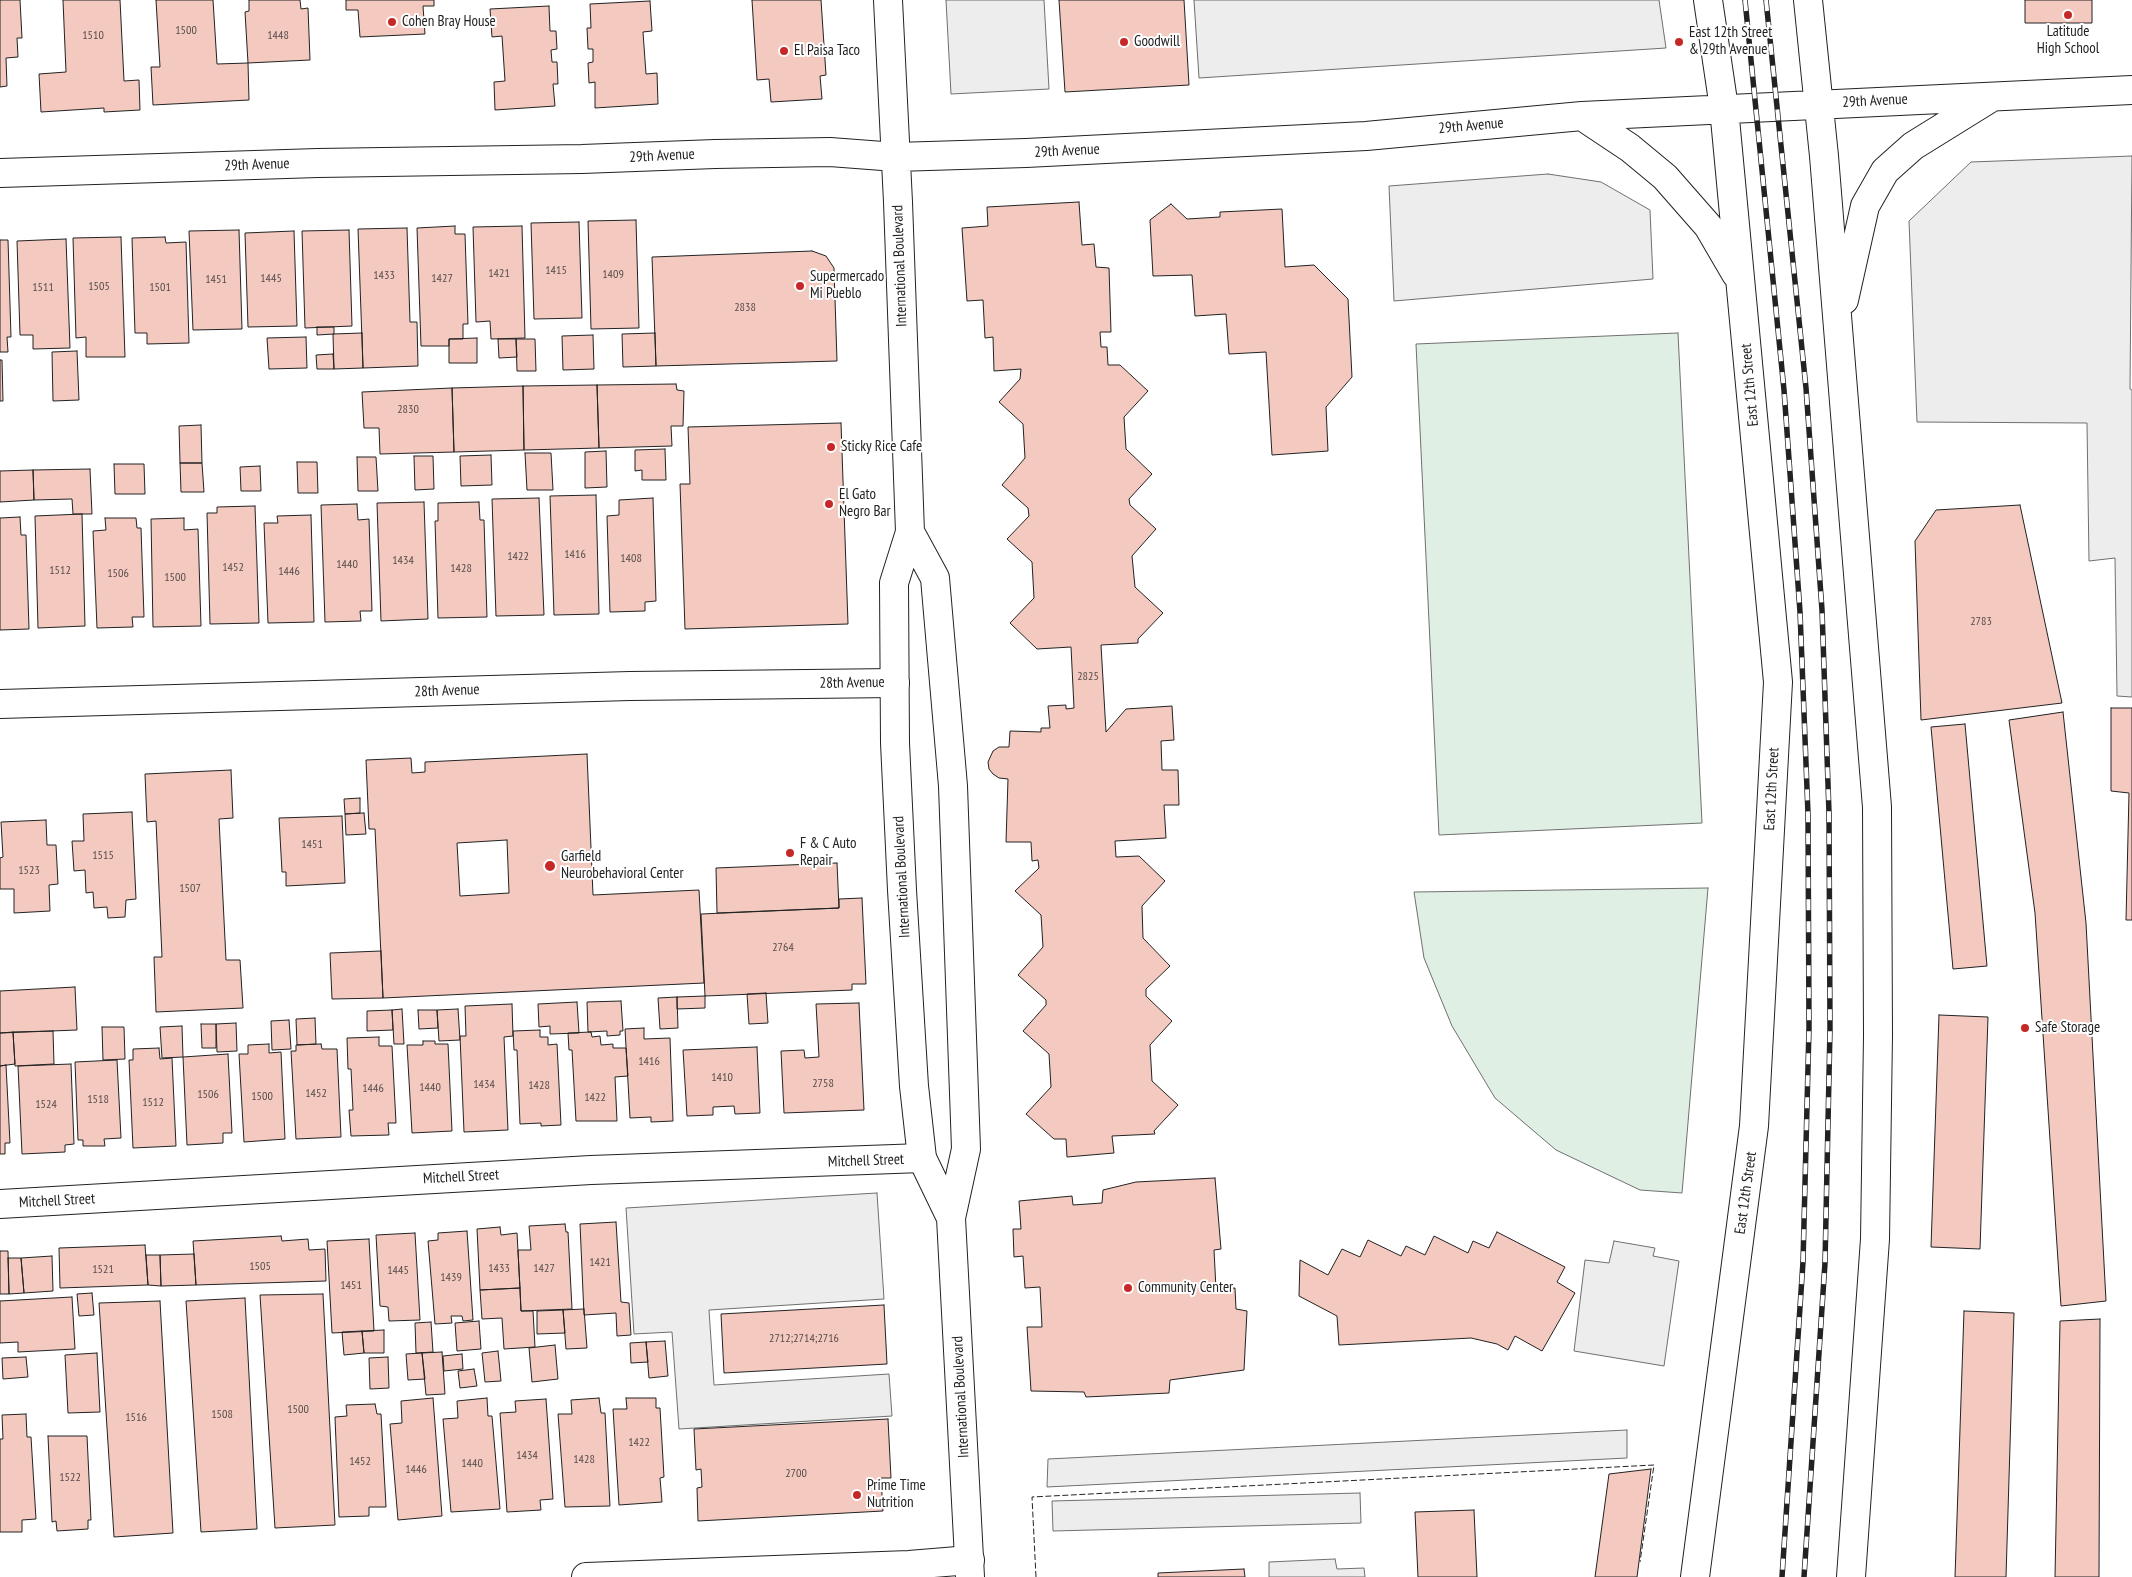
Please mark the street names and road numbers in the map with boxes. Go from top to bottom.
street label: 29th Avenue [1842,90,1908,112]
street label: 29th Avenue [1438,114,1504,138]
street label: 29th Avenue [1034,140,1100,162]
street label: 29th Avenue [629,145,695,167]
street label: 29th Avenue [224,155,290,175]
street label: International Boulevard [889,205,911,327]
street label: East 12th Street [1737,343,1763,427]
street label: 28th Avenue [819,673,885,693]
street label: 28th Avenue [414,681,480,701]
street label: East 12th Street [1761,747,1783,831]
street label: International Boulevard [890,816,914,938]
street label: Mitchell Street [828,1151,904,1171]
street label: East 12th Street [1731,1151,1761,1235]
street label: Mitchell Street [422,1166,500,1188]
street label: Mitchell Street [18,1190,96,1212]
street label: International Boulevard [949,1336,973,1458]

